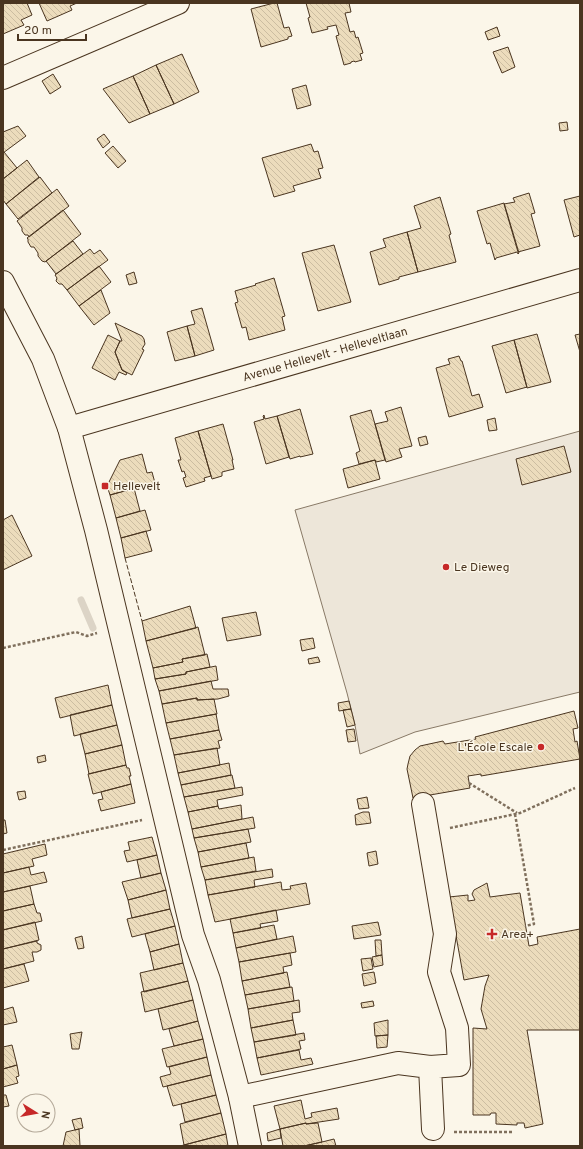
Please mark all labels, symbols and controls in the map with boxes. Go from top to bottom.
scale bar [18,16,86,42]
text: 20 m [24,23,52,39]
street label: Avenue Hellevelt - Helleveltlaan [241,324,410,386]
place label: Hellevelt [113,479,161,495]
marker: Hellevelt [100,481,110,491]
place label: Le Dieweg [454,560,509,576]
marker: Le Dieweg [441,562,451,572]
place label: L'École Escale [457,740,533,756]
marker: L'École Escale [536,742,546,752]
place label: Area+ [501,927,534,943]
marker: Area+ [486,928,498,940]
north arrow [16,1093,56,1133]
text: N [37,1110,52,1120]

